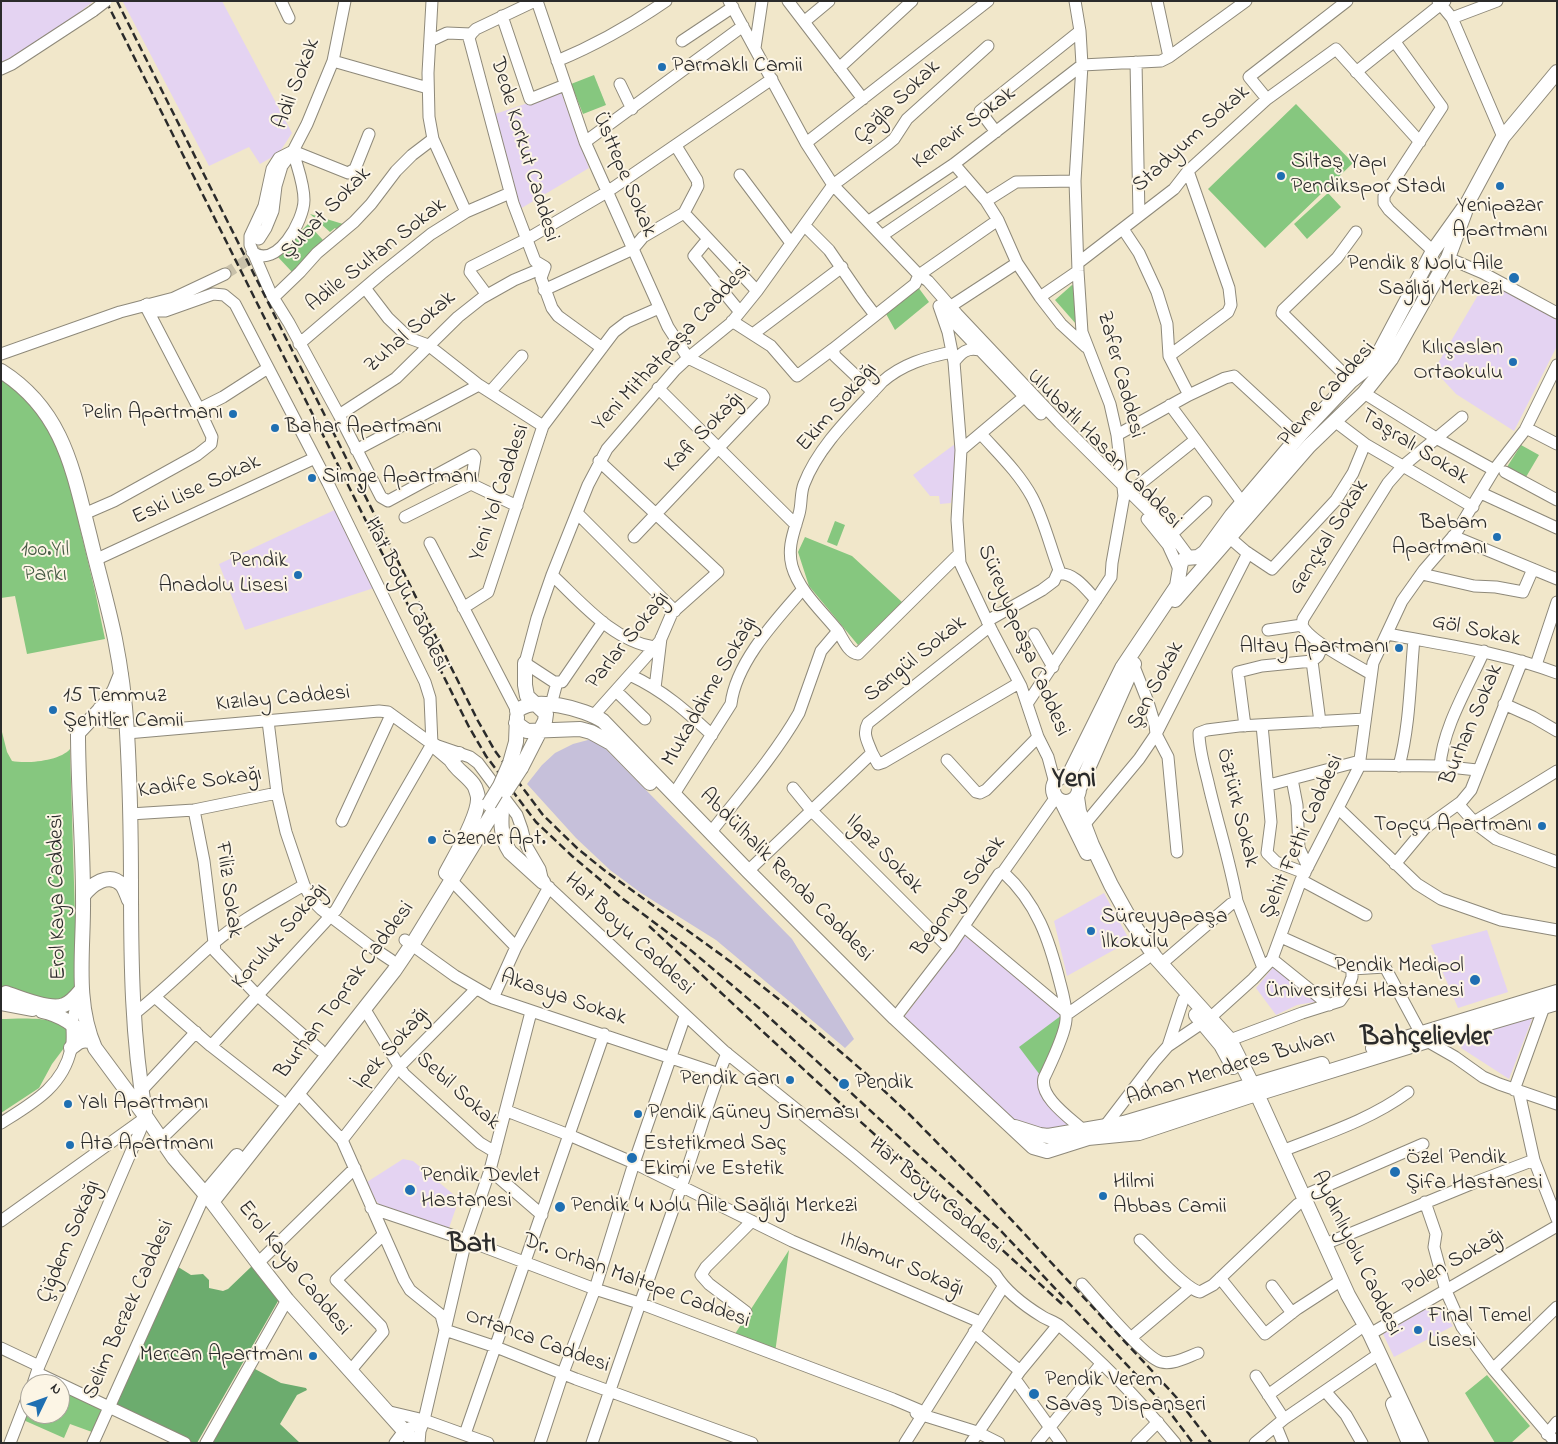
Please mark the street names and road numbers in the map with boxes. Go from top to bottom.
street label: Adil Sokak [269,35,327,133]
street label: Dede Korkut Caddesi [482,55,564,245]
street label: Çağla Sokak [849,55,947,151]
street label: Stadyum Sokak [1128,80,1256,200]
street label: Kenevir Sokak [908,82,1022,176]
street label: Üsttepe Sokak [585,109,661,241]
street label: Şubat Sokak [276,162,378,266]
street label: Adile Sultan Sokak [302,193,452,319]
street label: Yeni Mithatpaşa Caddesi [588,258,758,438]
street label: Zuhal Sokak [360,286,462,380]
street label: Zafer Caddesi [1089,309,1149,441]
street label: Plevne Caddesi [1274,337,1382,453]
street label: Ekim Sokağı [792,358,884,458]
street label: Ulubatlı Hasan Caddesi [1020,365,1186,535]
street label: Kafi Sokağı [660,387,750,479]
street label: Taşralı Sokak [1355,404,1473,492]
street label: Yeni Yol Caddesi [465,421,537,565]
street label: Eski Lise Sokak [129,450,265,532]
street label: Gençkal Sokak [1284,475,1376,601]
street label: Hat Boyu Caddesi [356,514,454,676]
street label: Süreyyapaşa Caddesi [970,541,1074,741]
street label: Parlar Sokağı [582,587,676,695]
street label: Göl Sokak [1429,610,1523,654]
street label: Sarıgül Sokak [859,611,973,709]
street label: Mukaddime Sokağı [657,612,765,772]
street label: Şen Sokak [1123,637,1191,735]
street label: Burhan Sokak [1436,661,1510,789]
street label: Kızılay Caddesi [215,681,351,719]
street label: Öztürk Sokak [1208,746,1264,870]
street label: Şehit Fethi Caddesi [1255,751,1351,923]
street label: Kadife Sokağı [136,762,264,806]
street label: Abdülhalik Renda Caddesi [693,784,877,968]
street label: Ilgaz Sokak [838,809,928,901]
street label: Erol Kaya Caddesi [44,814,74,980]
street label: Begonya Sokak [907,832,1013,962]
street label: Filiz Sokak [207,840,247,940]
street label: Hat Boyu Caddesi [558,868,698,1002]
street label: Koruluk Sokağı [227,878,335,996]
street label: Burhan Toprak Caddesi [271,897,421,1085]
street label: Akasya Sokak [496,965,630,1033]
street label: İpek Sokağı [348,1002,436,1096]
street label: Adnan Menderes Bulvarı [1123,1025,1339,1113]
street label: Sebil Sokak [409,1047,505,1137]
street label: Hat Boyu Caddesi [862,1133,1008,1261]
street label: Aydınlıyolu Caddesi [1304,1167,1406,1341]
street label: Çiğdem Sokağı [32,1177,108,1307]
street label: Erol Kaya Caddesi [231,1196,355,1342]
street label: Selim Berzek Caddesi [79,1216,181,1404]
street label: Polen Sokağı [1399,1223,1509,1303]
street label: Ihlamur Sokağı [834,1228,968,1304]
street label: Dr. Orhan Maltepe Caddesi [519,1229,753,1335]
street label: Ortanca Caddesi [461,1304,613,1380]

